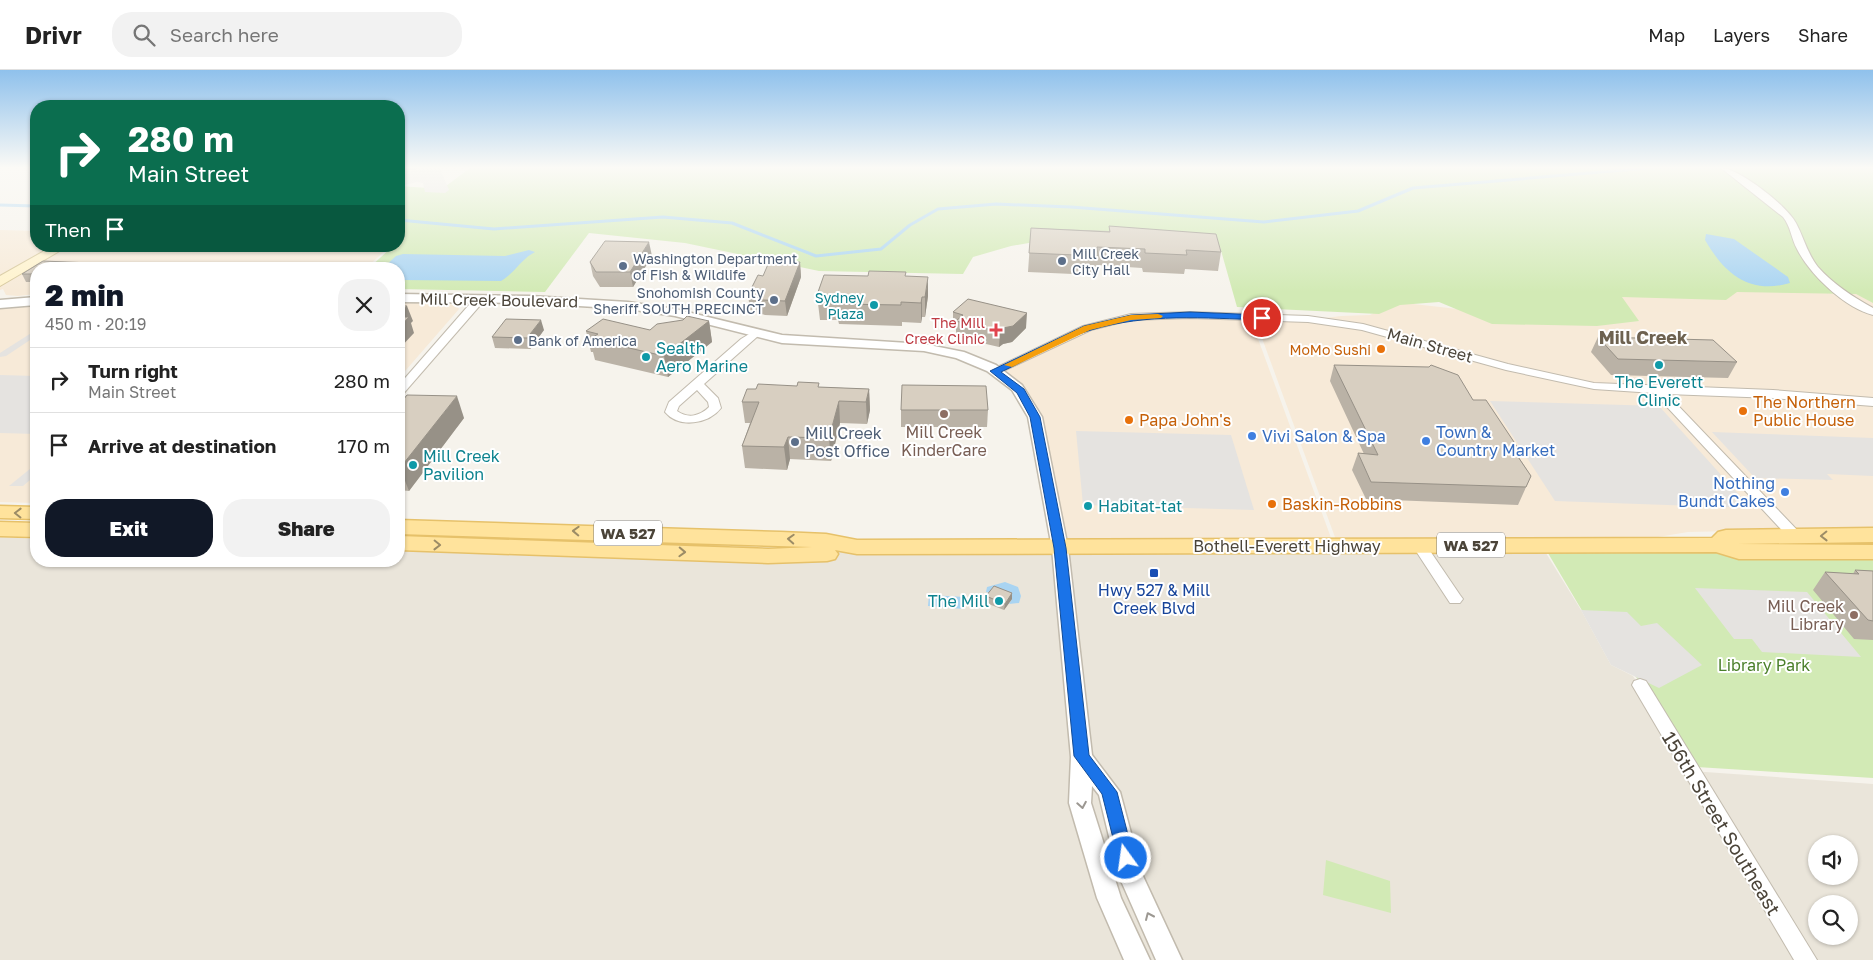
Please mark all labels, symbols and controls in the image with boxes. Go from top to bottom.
search box [112,12,462,57]
text: Drivr [25,20,82,49]
icon: search [130,21,158,49]
text: Search here [170,23,279,46]
text: Map [1648,24,1685,46]
text: Layers [1713,24,1770,46]
text: Share [1798,24,1848,46]
text: 280 m [128,118,234,160]
icon: right [45,120,110,185]
text: Main Street [128,160,249,187]
icon: arrive [101,215,129,243]
text: Then [45,218,91,241]
place label: Mill Creek City Hall [1072,245,1139,278]
place label: Washington Department of Fish & Wildlife [633,250,797,283]
marker: Mill Creek City Hall [1056,255,1068,267]
marker: Washington Department of Fish & Wildlife [617,260,629,272]
text: 2 min [45,277,124,313]
button: close [338,279,390,331]
place label: Snohomish County Sheriff SOUTH PRECINCT [593,284,764,317]
street label: Mill Creek Boulevard [420,289,578,311]
place label: Sydney Plaza [815,289,864,322]
marker: Snohomish County Sheriff SOUTH PRECINCT [768,294,780,306]
pin [1241,297,1283,339]
marker: Sydney Plaza [868,299,880,311]
icon: arrive [1248,304,1276,332]
text: 450 m · 20:19 [45,314,146,334]
place label: The Mill Creek Clinic [905,314,985,347]
marker: The Mill Creek Clinic [989,323,1003,337]
street label: Main Street [1385,323,1475,367]
district label: Mill Creek [1599,326,1688,348]
place label: Bank of America [528,332,637,349]
marker: Bank of America [512,334,524,346]
place label: Sealth Aero Marine [656,338,748,376]
place label: MoMo Sushi [1289,341,1371,358]
marker: MoMo Sushi [1375,343,1387,355]
marker: Sealth Aero Marine [640,351,652,363]
text: Turn right [88,359,178,382]
marker: The Everett Clinic [1653,359,1665,371]
icon: right [45,366,73,394]
text: 280 m [334,369,390,392]
place label: The Everett Clinic [1615,372,1703,410]
text: Main Street [88,382,176,402]
place label: The Northern Public House [1753,392,1856,430]
marker: The Northern Public House [1737,405,1749,417]
marker: Mill Creek KinderCare [938,408,950,420]
place label: Papa John's [1139,410,1231,430]
marker: Papa John's [1123,414,1135,426]
place label: Mill Creek KinderCare [901,422,987,460]
place label: Town & Country Market [1436,422,1555,460]
place label: Mill Creek Post Office [805,423,890,461]
place label: Vivi Salon & Spa [1262,426,1386,446]
marker: Vivi Salon & Spa [1246,430,1258,442]
icon: arrive [45,431,73,459]
text: Arrive at destination [88,434,276,457]
text: 170 m [337,434,390,457]
marker: Town & Country Market [1420,435,1432,447]
marker: Mill Creek Post Office [789,436,801,448]
place label: Mill Creek Pavilion [423,446,500,484]
marker: Mill Creek Pavilion [407,459,419,471]
place label: Nothing Bundt Cakes [1678,473,1775,511]
marker: Nothing Bundt Cakes [1779,486,1791,498]
place label: Baskin-Robbins [1282,494,1402,514]
place label: Habitat-tat [1098,496,1182,516]
marker: Baskin-Robbins [1266,498,1278,510]
button: Exit [45,499,213,557]
button: Share [223,499,390,557]
marker: Habitat-tat [1082,500,1094,512]
one-way arrow [14,508,22,518]
road number: WA 527 [594,520,662,546]
one-way arrow [572,526,580,537]
one-way arrow [1820,531,1828,541]
road number: WA 527 [1437,532,1505,558]
one-way arrow [787,534,795,545]
street label: Bothell-Everett Highway [1193,536,1381,556]
one-way arrow [434,540,441,550]
one-way arrow [678,547,686,558]
marker: Hwy 527 & Mill Creek Blvd [1148,567,1160,579]
place label: Hwy 527 & Mill Creek Blvd [1098,580,1210,618]
place label: The Mill [928,591,989,611]
marker: The Mill [993,595,1005,607]
place label: Mill Creek Library [1767,596,1844,634]
marker: Mill Creek Library [1848,609,1860,621]
park label: Library Park [1718,655,1810,675]
street label: 156th Street Southeast [1658,727,1786,919]
one-way arrow [1076,801,1086,810]
position arrow [1099,831,1151,883]
map controls [1808,835,1858,945]
button: sound [1808,835,1858,885]
button: search [1808,895,1858,945]
one-way arrow [1145,912,1156,921]

